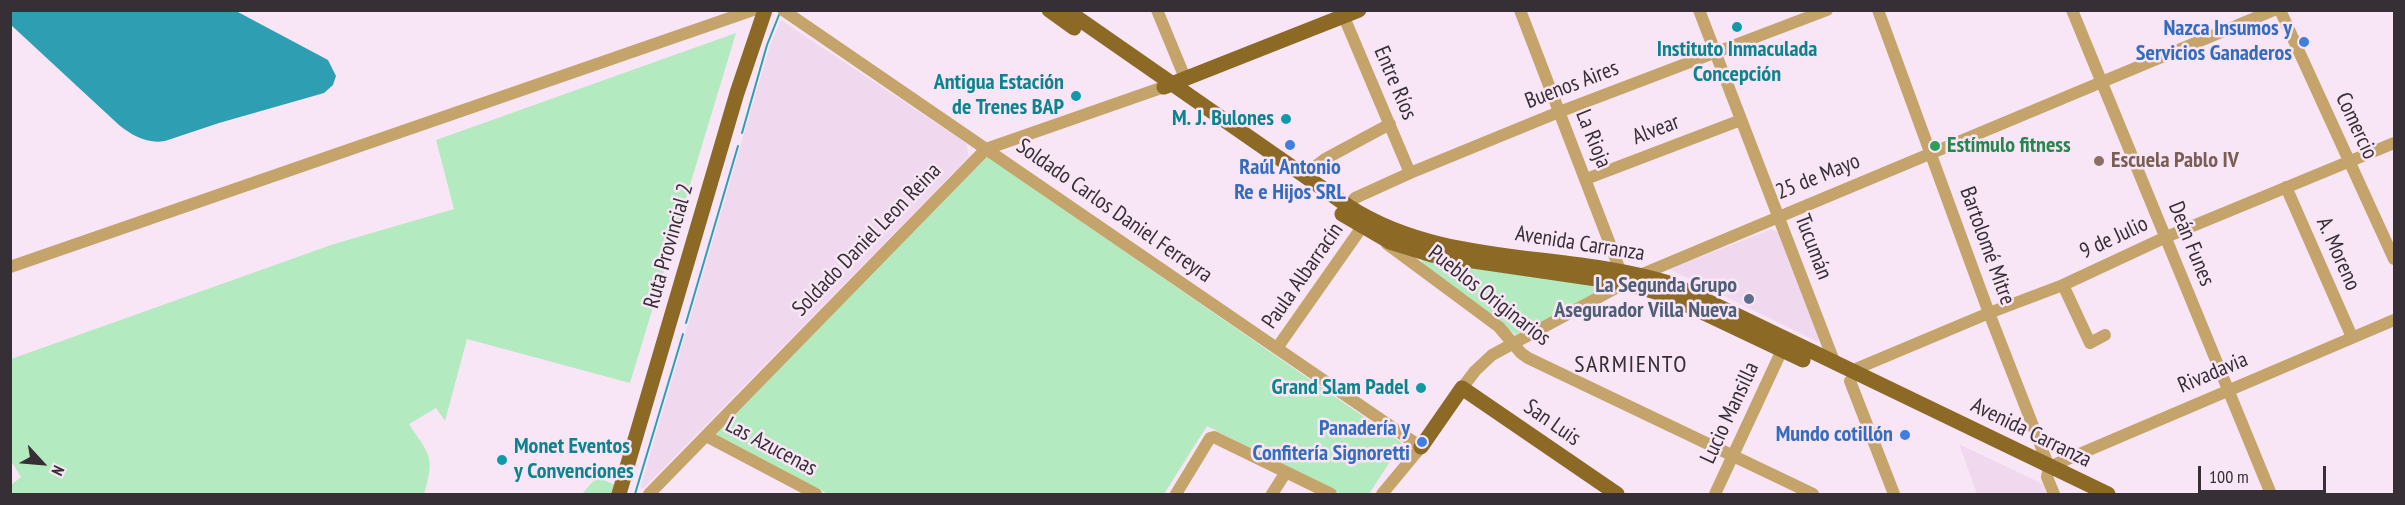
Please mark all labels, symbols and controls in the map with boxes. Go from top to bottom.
place label: Nazca Insumos y Servicios Ganaderos [2136,16,2292,68]
marker: Instituto Inmaculada Concepción [1730,20,1744,34]
marker: Nazca Insumos y Servicios Ganaderos [2297,35,2311,49]
place label: Instituto Inmaculada Concepción [1657,37,1817,88]
street label: Entre Ríos [1368,42,1422,124]
street label: Buenos Aires [1522,55,1622,115]
place label: Antigua Estación de Trenes BAP [934,70,1064,122]
street label: Comercio [2329,88,2383,164]
marker: Antigua Estación de Trenes BAP [1069,89,1083,103]
place label: M. J. Bulones [1172,106,1274,132]
street label: La Rioja [1569,106,1617,172]
street label: Alvear [1629,109,1683,151]
marker: M. J. Bulones [1279,112,1293,126]
street label: Soldado Carlos Daniel Ferreyra [1011,133,1217,289]
place label: Estímulo fitness [1947,133,2071,159]
marker: Raúl Antonio Re e Hijos SRL [1283,138,1297,152]
marker: Estímulo fitness [1928,139,1942,153]
street label: 25 de Mayo [1772,148,1864,206]
place label: Escuela Pablo IV [2111,148,2239,174]
marker: Escuela Pablo IV [2092,154,2106,168]
place label: Raúl Antonio Re e Hijos SRL [1234,155,1346,206]
street label: Soldado Daniel Leon Reina [787,158,947,322]
street label: Ruta Provincial 2 [639,181,699,311]
street label: Bartolomé Mitre [1953,183,2021,309]
street label: Deán Funes [2162,198,2220,290]
street label: Tucumán [1789,211,1837,283]
street label: 9 de Julio [2076,211,2152,265]
street label: A. Moreno [2310,213,2366,295]
street label: Paula Albarracín [1257,218,1349,334]
street label: Avenida Carranza [1513,221,1647,267]
street label: Pueblos Originarios [1423,240,1555,352]
place label: La Segunda Grupo Asegurador Villa Nueva [1554,273,1737,324]
marker: La Segunda Grupo Asegurador Villa Nueva [1742,292,1756,306]
street label: Rivadavia [2174,347,2252,399]
district label: SARMIENTO [1574,351,1688,379]
street label: Lucio Mansilla [1695,358,1765,468]
place label: Grand Slam Padel [1271,375,1409,401]
marker: Grand Slam Padel [1414,381,1428,395]
street label: Avenida Carranza [1967,393,2095,473]
street label: San Luis [1519,394,1585,452]
street label: Las Azucenas [721,412,821,482]
place label: Panadería y Confitería Signoretti [1252,416,1410,468]
place label: Mundo cotillón [1776,422,1893,448]
marker: Mundo cotillón [1898,428,1912,442]
north arrow [12,433,72,493]
place label: Monet Eventos y Convenciones [514,434,634,486]
marker: Panadería y Confitería Signoretti [1415,435,1429,449]
marker: Monet Eventos y Convenciones [495,453,509,467]
scale bar [2201,454,2328,492]
text: N [47,463,69,479]
text: 100 m [2209,465,2249,488]

